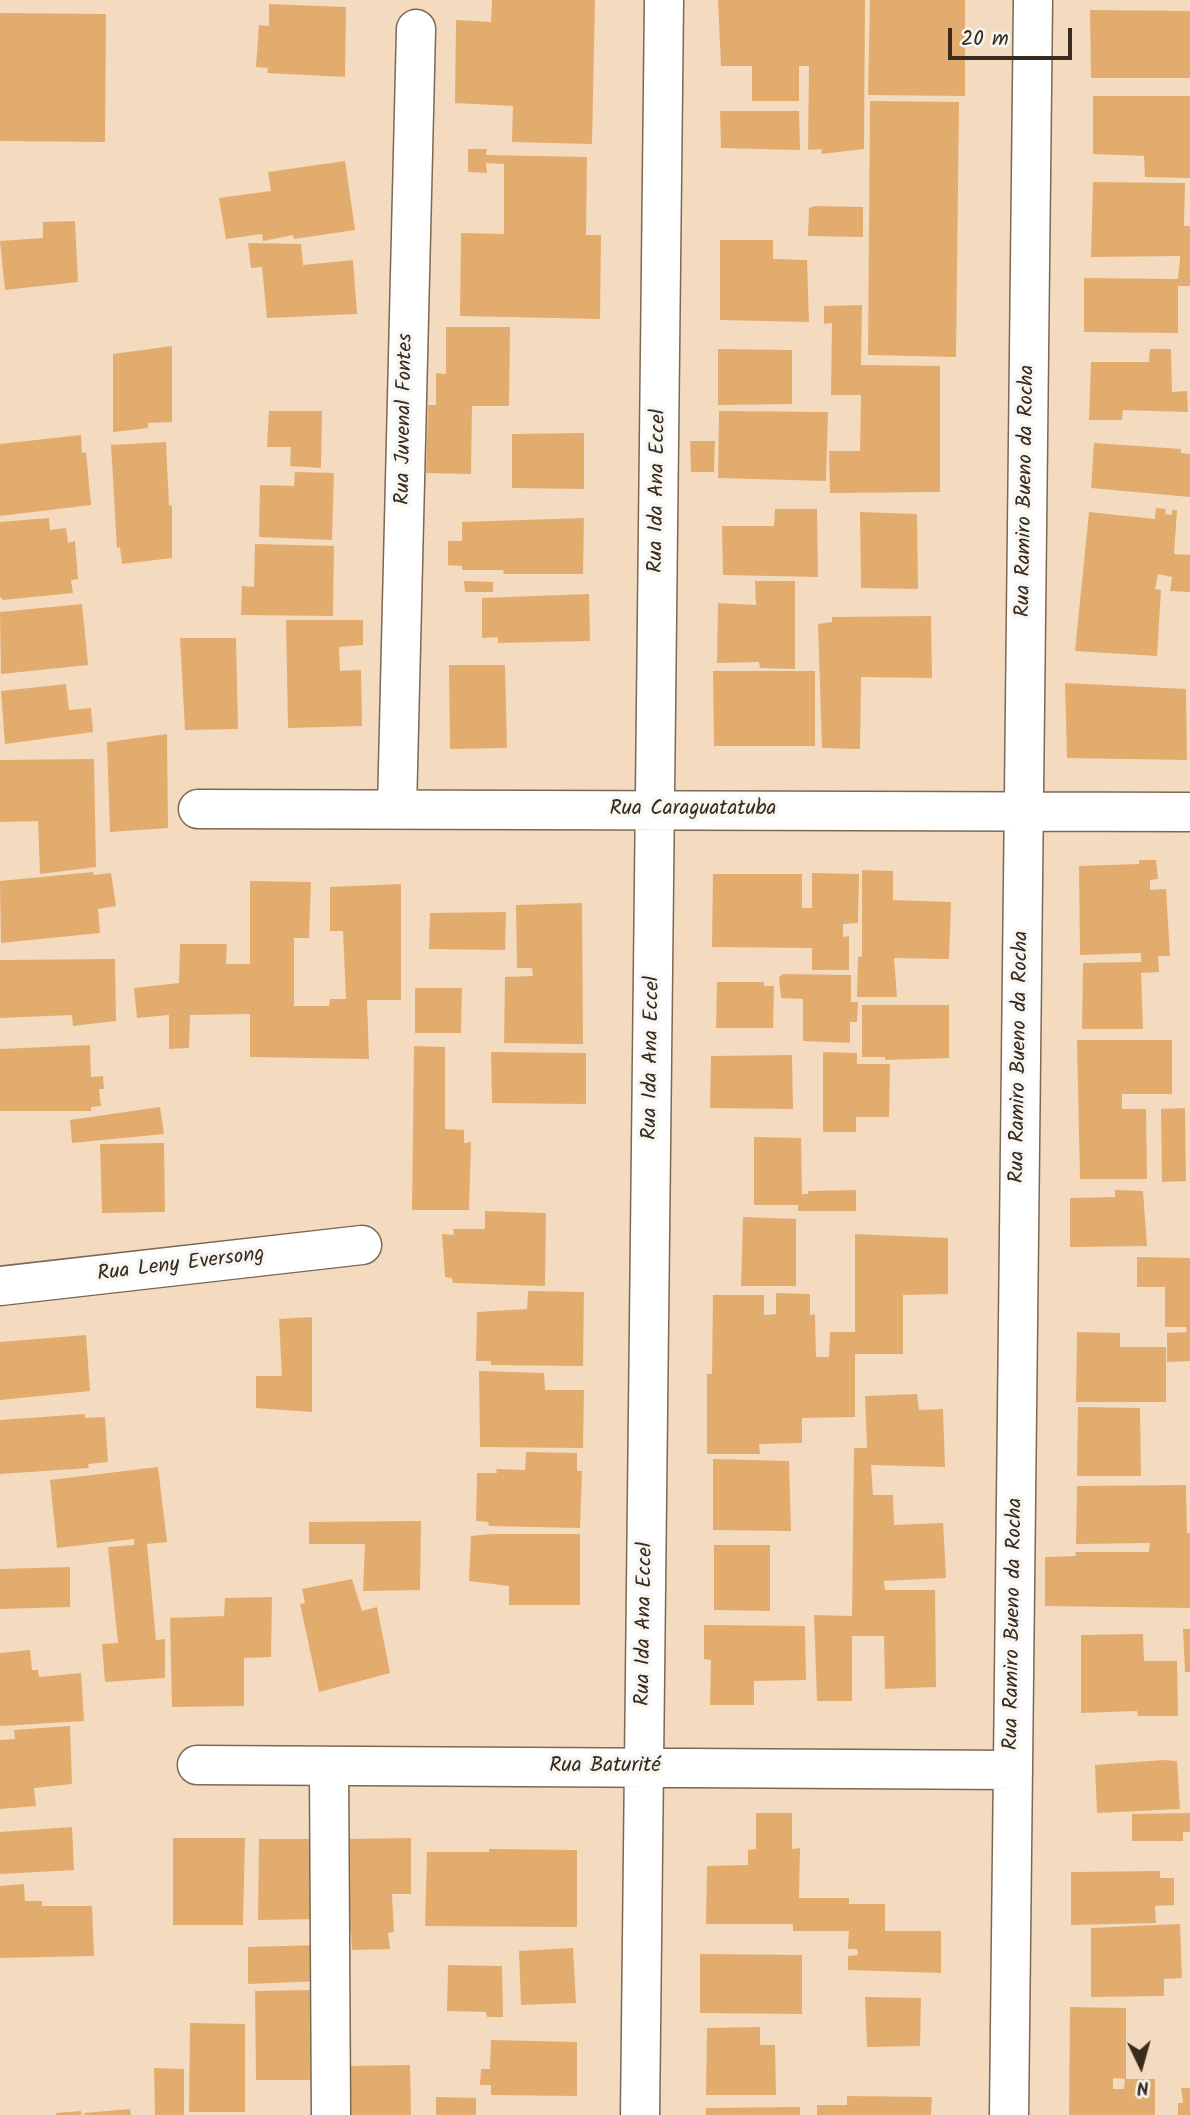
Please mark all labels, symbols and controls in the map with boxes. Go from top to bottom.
scale bar [952,14,1076,58]
text: 20 m [961,23,1009,56]
street label: Rua Juvenal Fontes [392,333,420,505]
street label: Rua Ramiro Bueno da Rocha [1012,365,1042,617]
street label: Rua Ida Ana Eccel [645,409,673,573]
street label: Rua Caraguatatuba [610,797,776,823]
street label: Rua Ramiro Bueno da Rocha [1006,931,1036,1183]
street label: Rua Ida Ana Eccel [639,976,667,1140]
street label: Rua Leny Eversong [96,1243,266,1289]
street label: Rua Ramiro Bueno da Rocha [1000,1498,1030,1750]
street label: Rua Ida Ana Eccel [632,1542,660,1706]
street label: Rua Baturité [549,1754,661,1780]
north arrow [1106,2031,1176,2101]
text: N [1136,2071,1150,2102]

